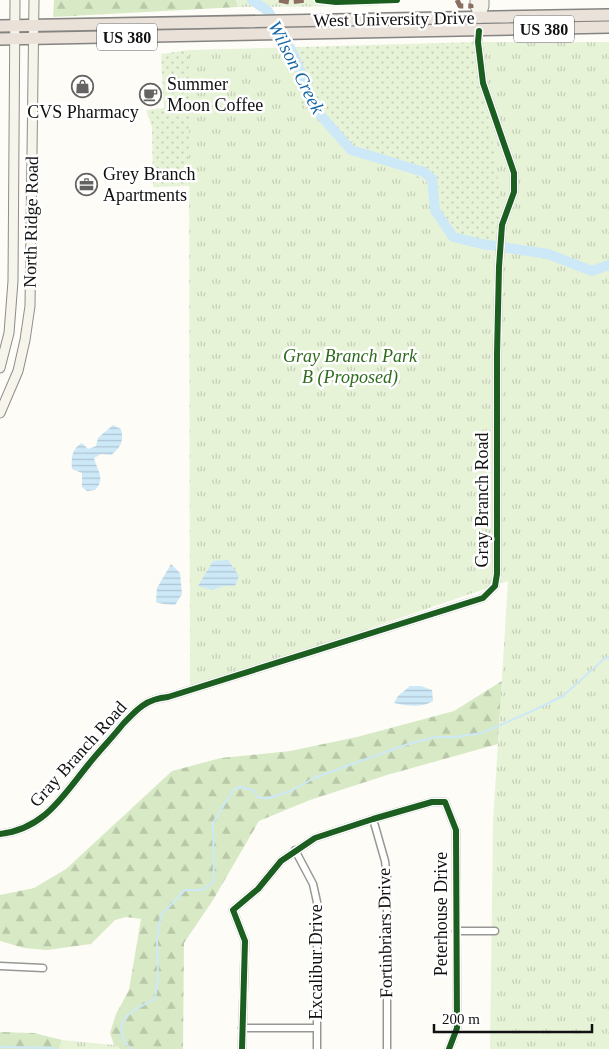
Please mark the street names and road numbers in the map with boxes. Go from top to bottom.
street label: West University Drive [313,8,475,30]
road number: US 380 [514,15,574,42]
road number: US 380 [97,24,157,51]
street label: North Ridge Road [20,156,42,288]
street label: Gray Branch Road [472,433,492,567]
street label: Gray Branch Road [25,697,131,811]
street label: Peterhouse Drive [431,852,451,976]
street label: Fortinbriars Drive [374,868,396,998]
street label: Excalibur Drive [306,904,326,1020]

